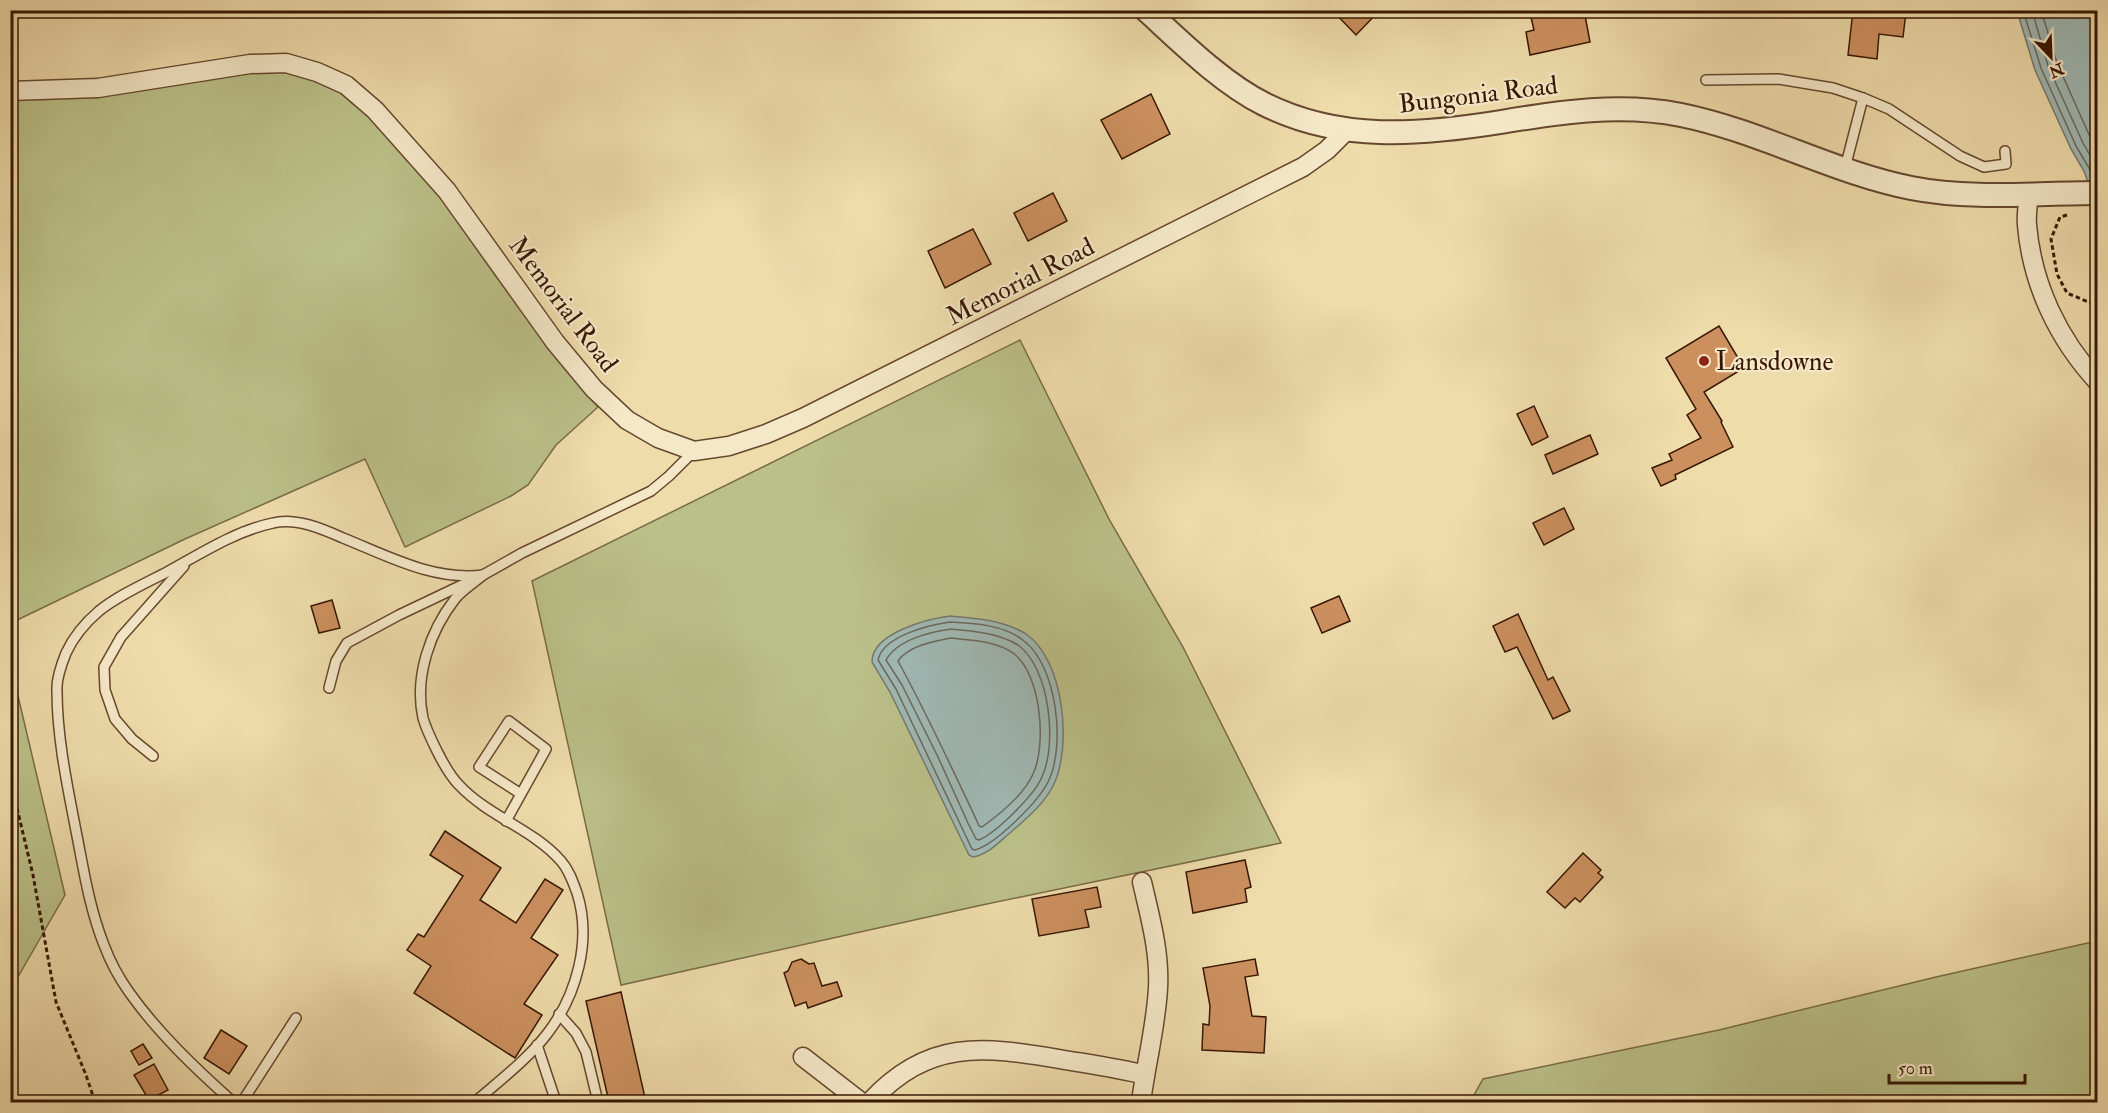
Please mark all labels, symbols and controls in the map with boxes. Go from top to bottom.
north arrow [2021,27,2081,87]
text: N [2045,57,2068,82]
street label: Bungonia Road [1397,69,1560,121]
street label: Memorial Road [502,230,625,379]
street label: Memorial Road [941,231,1100,333]
place label: Lansdowne [1716,346,1833,378]
marker: Lansdowne [1697,354,1711,368]
scale bar [1889,1047,2026,1085]
text: 50 m [1898,1057,1933,1080]

